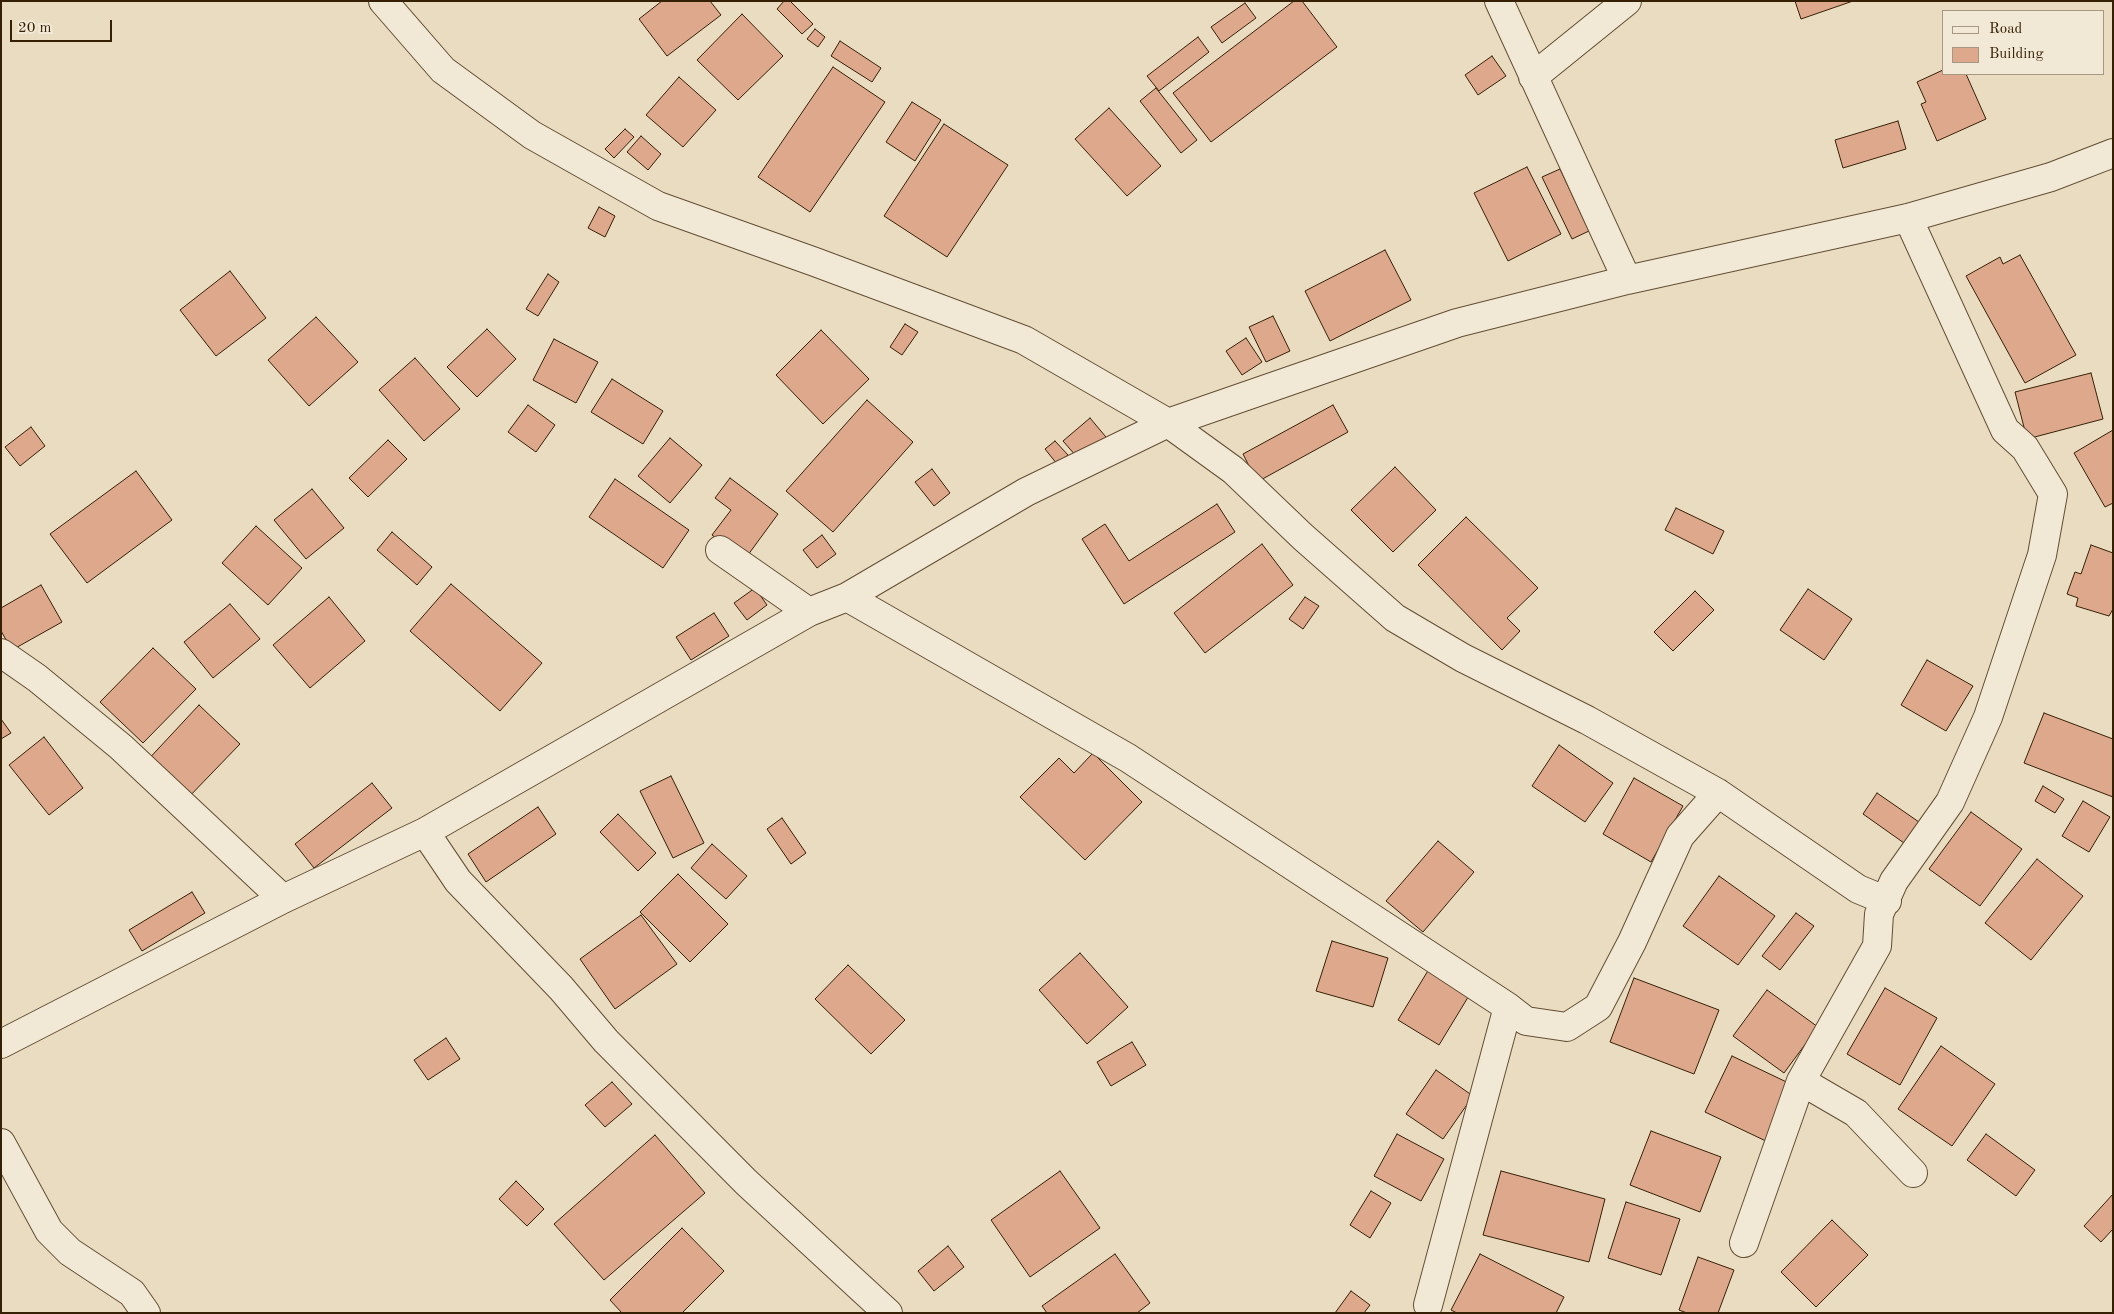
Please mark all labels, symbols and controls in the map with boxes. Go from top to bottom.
scale bar [12,10,115,42]
legend [1942,10,2104,75]
text: 20 m [18,21,52,36]
text: Road [1989,22,2022,37]
text: Building [1989,47,2044,62]

